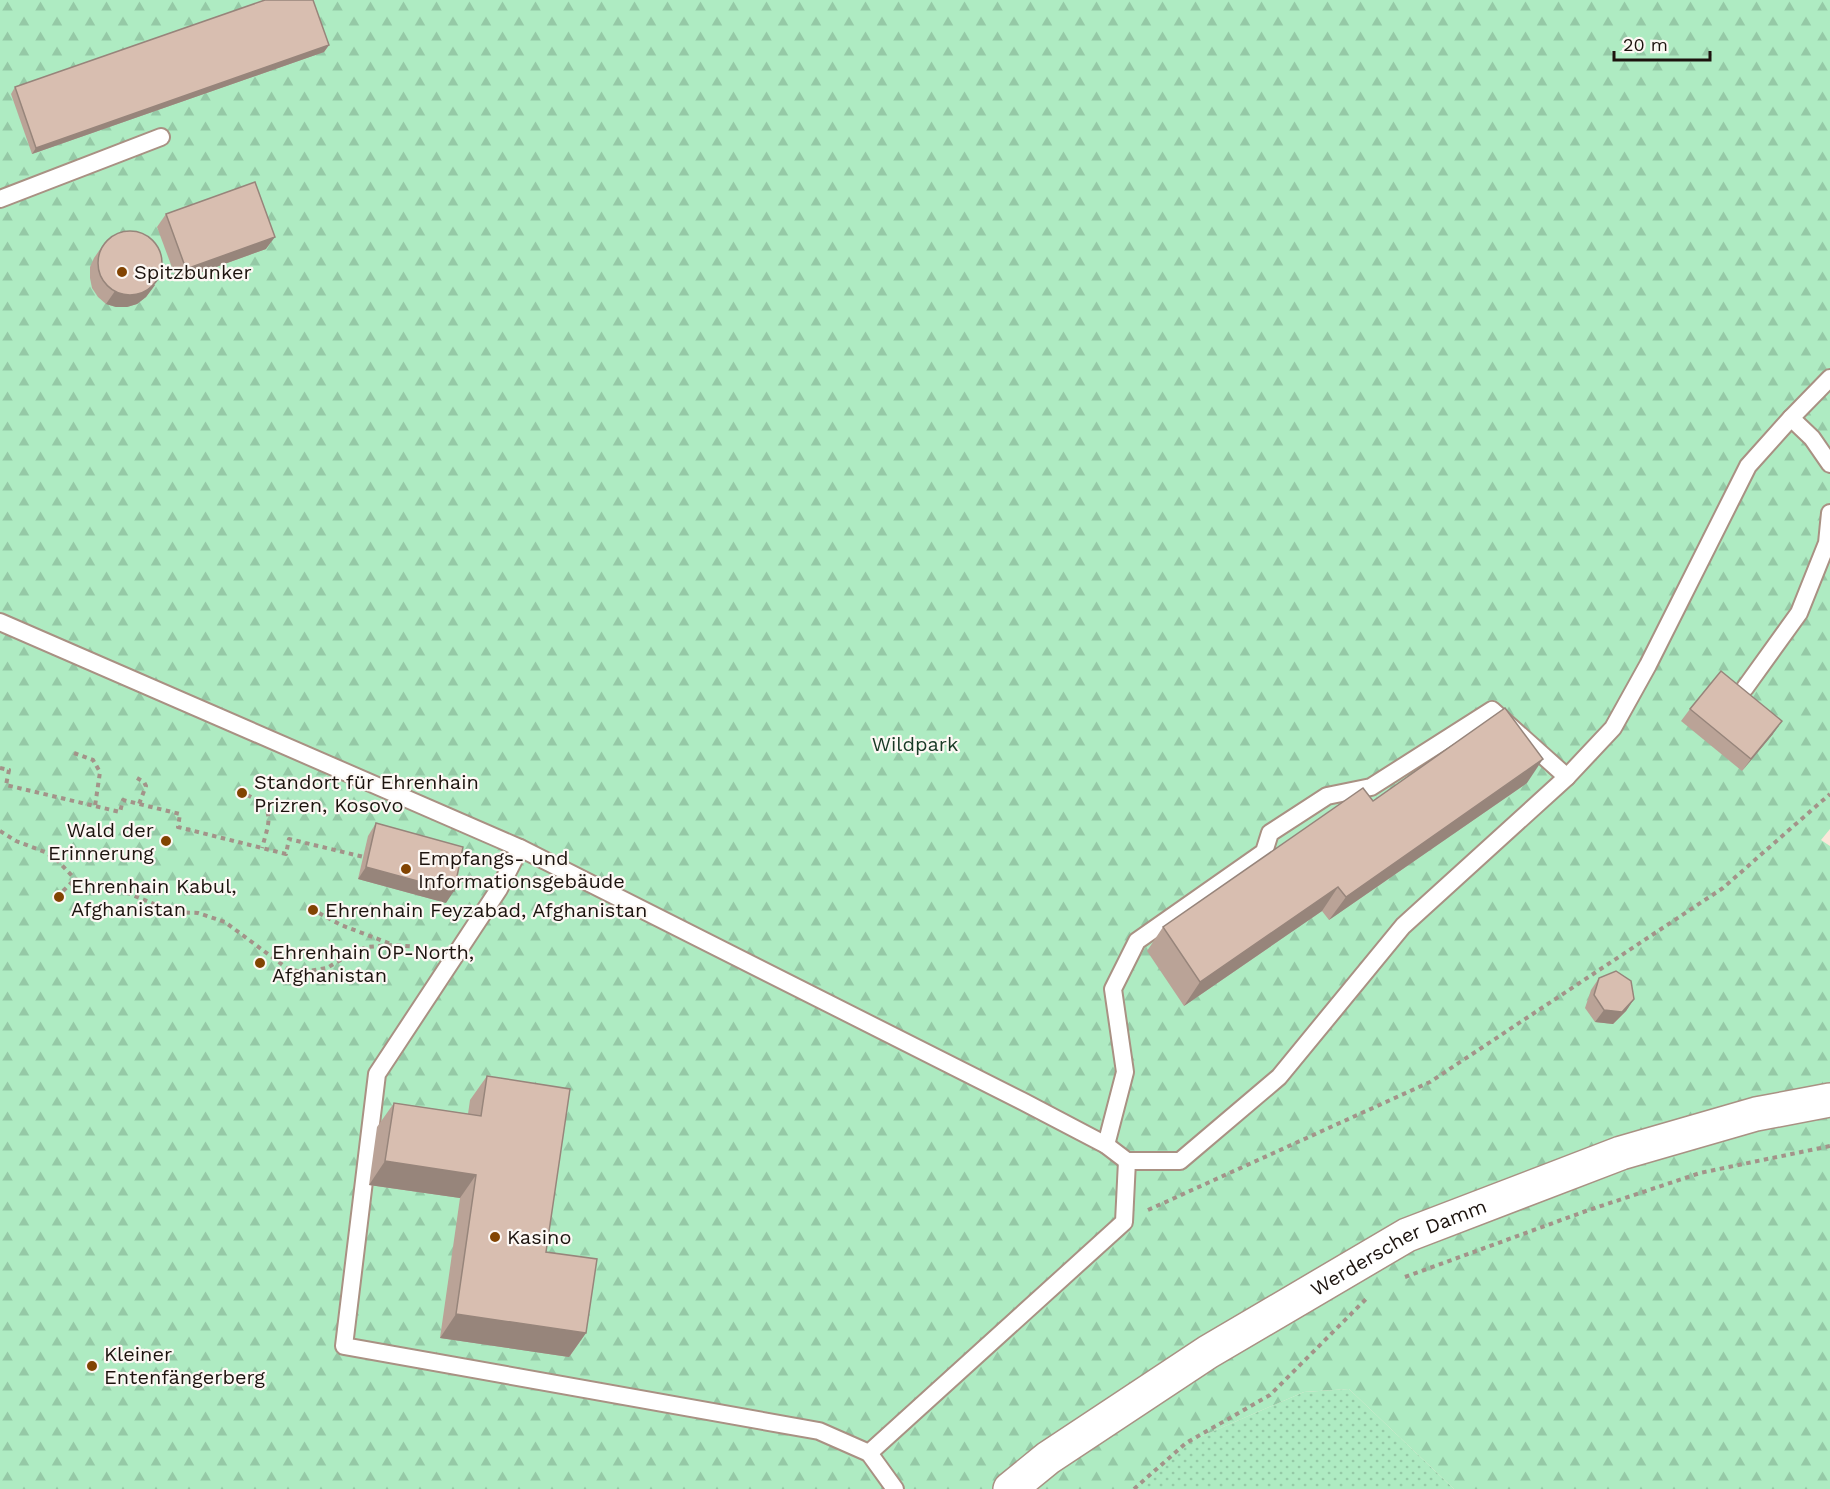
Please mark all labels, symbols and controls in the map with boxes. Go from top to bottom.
scale bar [1614,24,1710,62]
text: 20 m [1623,34,1668,55]
place label: Spitzbunker [134,260,252,284]
marker: Spitzbunker [115,265,129,279]
park label: Wildpark [872,732,958,756]
place label: Standort für Ehrenhain Prizren, Kosovo [254,770,479,817]
marker: Standort für Ehrenhain Prizren, Kosovo [235,786,249,800]
place label: Wald der Erinnerung [48,818,154,865]
marker: Wald der Erinnerung [159,834,173,848]
place label: Empfangs- und Informationsgebäude [418,846,625,893]
marker: Empfangs- und Informationsgebäude [399,862,413,876]
place label: Ehrenhain Kabul, Afghanistan [71,874,237,921]
marker: Ehrenhain Kabul, Afghanistan [52,890,66,904]
place label: Ehrenhain Feyzabad, Afghanistan [325,898,647,922]
marker: Ehrenhain Feyzabad, Afghanistan [306,903,320,917]
place label: Ehrenhain OP-North, Afghanistan [272,940,474,987]
marker: Ehrenhain OP-North, Afghanistan [253,956,267,970]
street label: Werderscher Damm [1306,1194,1490,1301]
place label: Kasino [507,1225,571,1249]
marker: Kasino [488,1230,502,1244]
place label: Kleiner Entenfängerberg [104,1342,265,1389]
marker: Kleiner Entenfängerberg [85,1359,99,1373]

